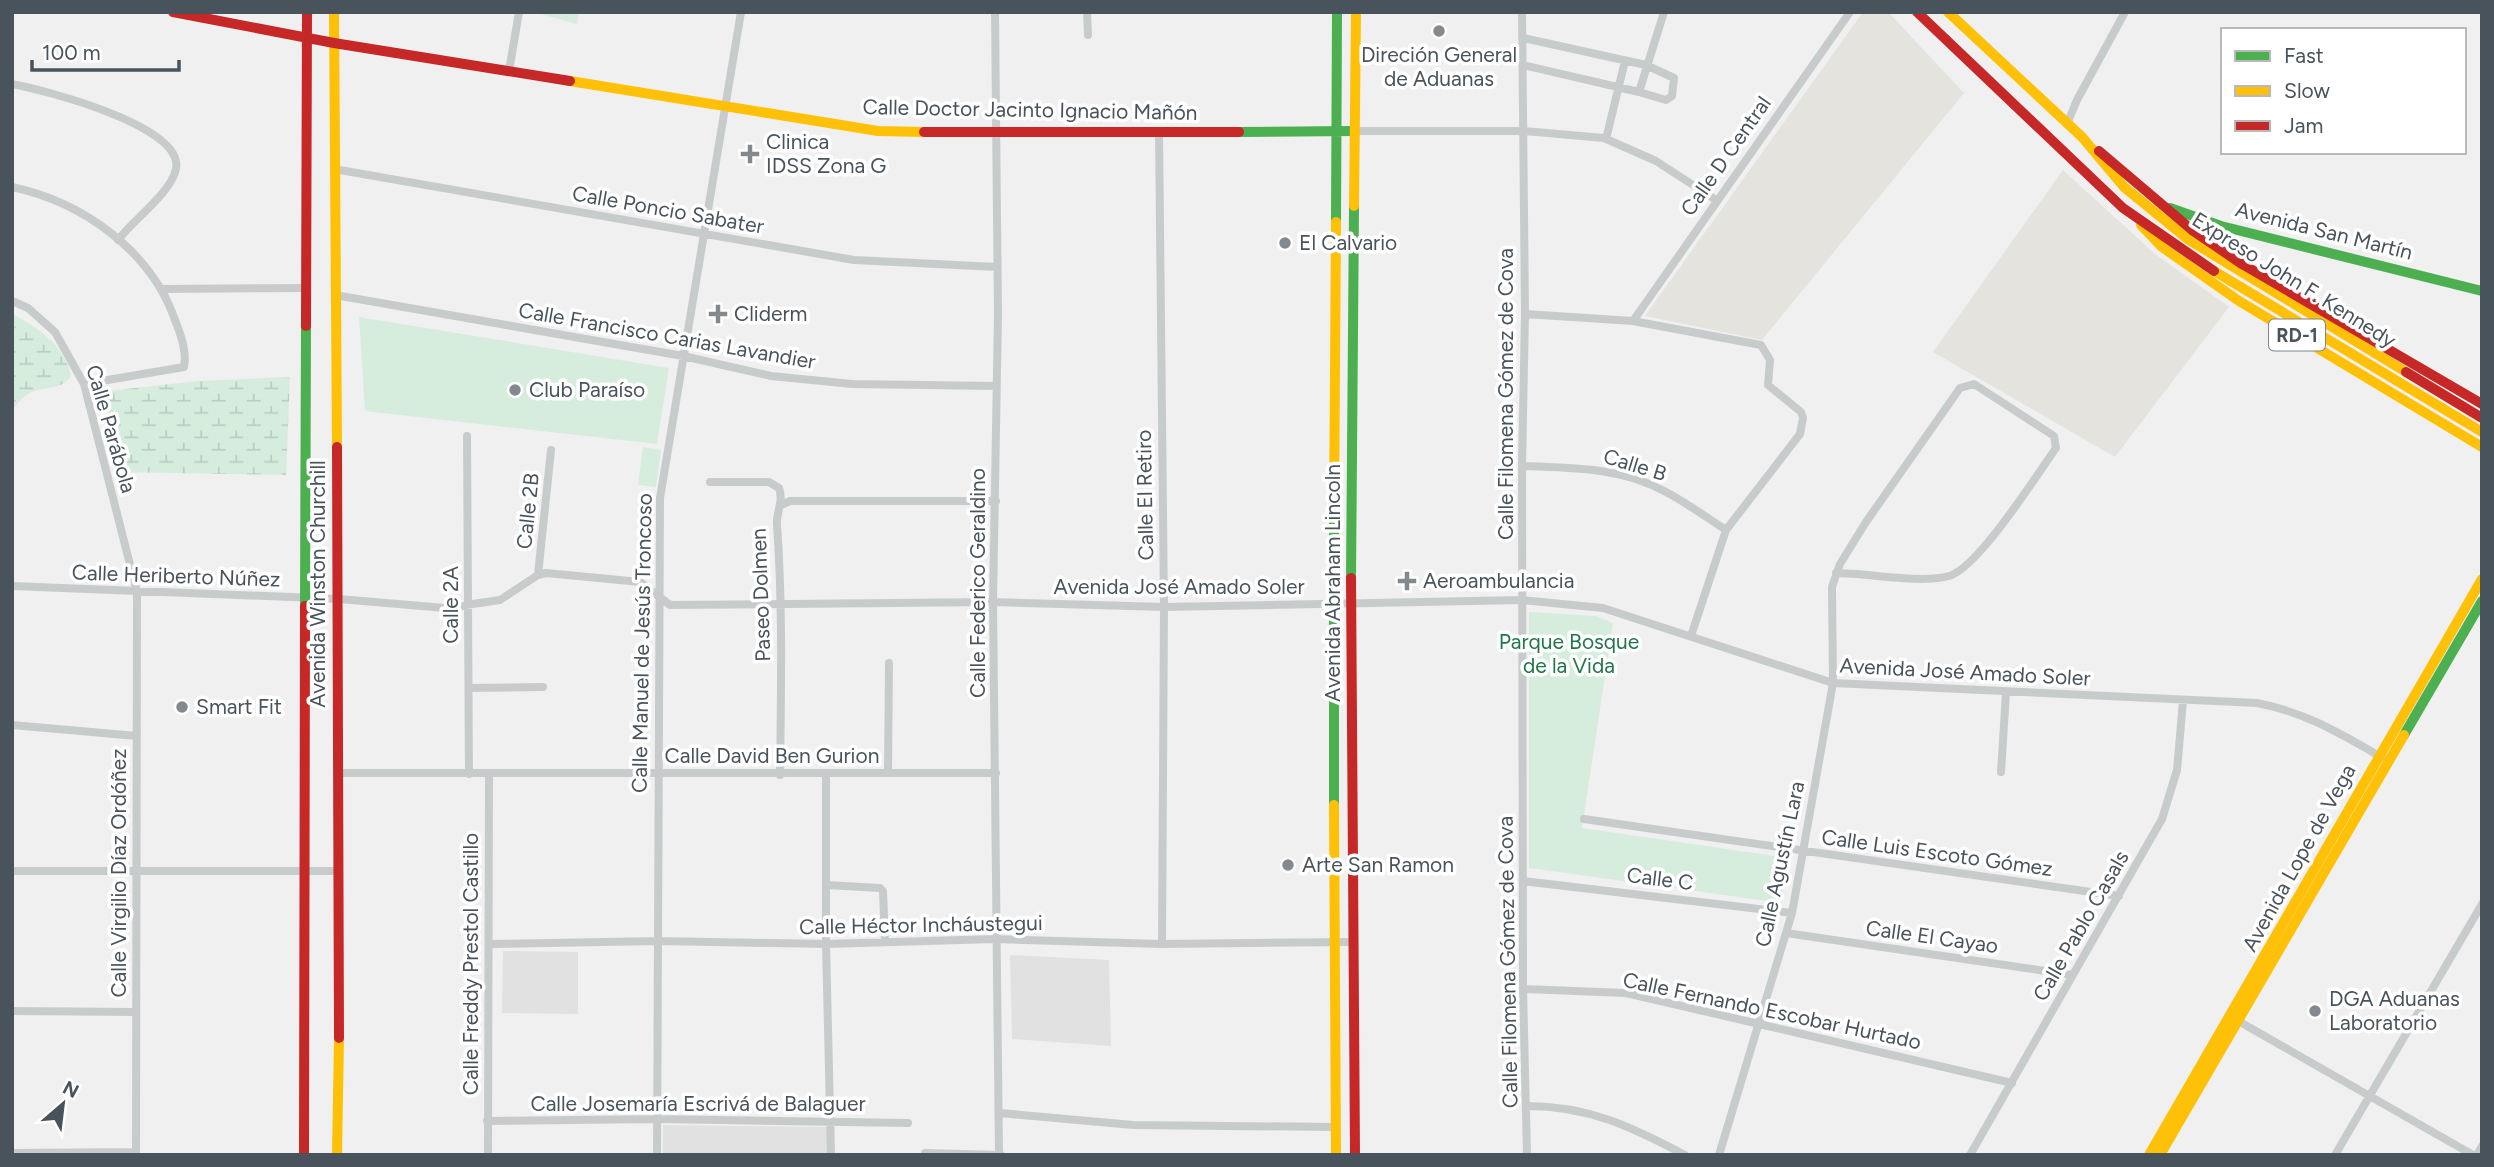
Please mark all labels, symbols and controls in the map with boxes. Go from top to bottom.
marker: Direción General de Aduanas [1431,23,1447,39]
scale bar [32,28,178,72]
legend [2221,28,2466,154]
text: 100 m [42,40,101,65]
place label: Direción General de Aduanas [1361,42,1517,91]
text: Fast [2284,43,2324,68]
text: Slow [2284,78,2330,103]
street label: Calle D Central [1675,91,1776,220]
street label: Calle Doctor Jacinto Ignacio Mañón [862,94,1198,125]
text: Jam [2284,113,2323,138]
place label: Clinica IDSS Zona G [766,129,886,178]
marker: Clinica IDSS Zona G [740,144,760,164]
street label: Calle Poncio Sabater [570,180,766,239]
street label: Avenida San Martín [2233,196,2415,265]
street label: Expreso John F. Kennedy [2188,207,2401,353]
place label: El Calvario [1299,230,1397,255]
marker: El Calvario [1277,235,1293,251]
street label: Calle Filomena Gómez de Cova [1493,248,1518,540]
street label: Calle Francisco Carias Lavandier [517,297,817,374]
place label: Cliderm [734,301,807,326]
marker: Cliderm [708,304,728,324]
road number: RD-1 [2269,320,2325,350]
street label: Calle Parábola [81,362,142,496]
place label: Club Paraíso [529,377,645,402]
marker: Club Paraíso [507,382,523,398]
street label: Calle El Retiro [1131,429,1158,561]
street label: Calle B [1601,443,1670,486]
street label: Avenida Winston Churchill [305,460,330,708]
street label: Avenida Abraham Lincoln [1320,464,1345,702]
street label: Calle Federico Geraldino [965,468,990,698]
street label: Calle 2B [511,472,544,550]
street label: Calle Manuel de Jesús Troncoso [626,493,657,793]
street label: Paseo Dolmen [746,528,775,662]
street label: Calle Heriberto Núñez [71,559,281,592]
street label: Calle 2A [438,566,463,644]
place label: Aeroambulancia [1423,568,1574,593]
marker: Aeroambulancia [1397,571,1417,591]
street label: Avenida José Amado Soler [1053,574,1305,599]
park label: Parque Bosque de la Vida [1499,629,1639,678]
street label: Avenida José Amado Soler [1839,652,2091,691]
place label: Smart Fit [196,694,282,719]
marker: Smart Fit [174,699,190,715]
street label: Calle David Ben Gurion [665,743,879,768]
street label: Calle Virgilio Díaz Ordóñez [106,748,131,998]
street label: Avenida Lope de Vega [2237,760,2360,956]
street label: Calle Agustín Lara [1750,779,1809,949]
street label: Calle Filomena Gómez de Cova [1492,816,1523,1108]
street label: Calle Luis Escoto Gómez [1820,824,2054,881]
street label: Calle Freddy Prestol Castillo [458,833,483,1095]
street label: Calle Pablo Casals [2027,846,2134,1005]
place label: Arte San Ramon [1302,852,1454,877]
marker: Arte San Ramon [1280,857,1296,873]
street label: Calle C [1625,862,1695,895]
street label: Calle Héctor Incháustegui [799,910,1043,939]
street label: Calle El Cayao [1864,915,2000,958]
street label: Calle Fernando Escobar Hurtado [1621,967,1923,1054]
place label: DGA Aduanas Laboratorio [2329,986,2460,1035]
marker: DGA Aduanas Laboratorio [2307,1003,2323,1019]
north arrow [28,1069,98,1139]
text: N [59,1076,83,1103]
street label: Calle Josemaría Escrivá de Balaguer [531,1091,865,1116]

